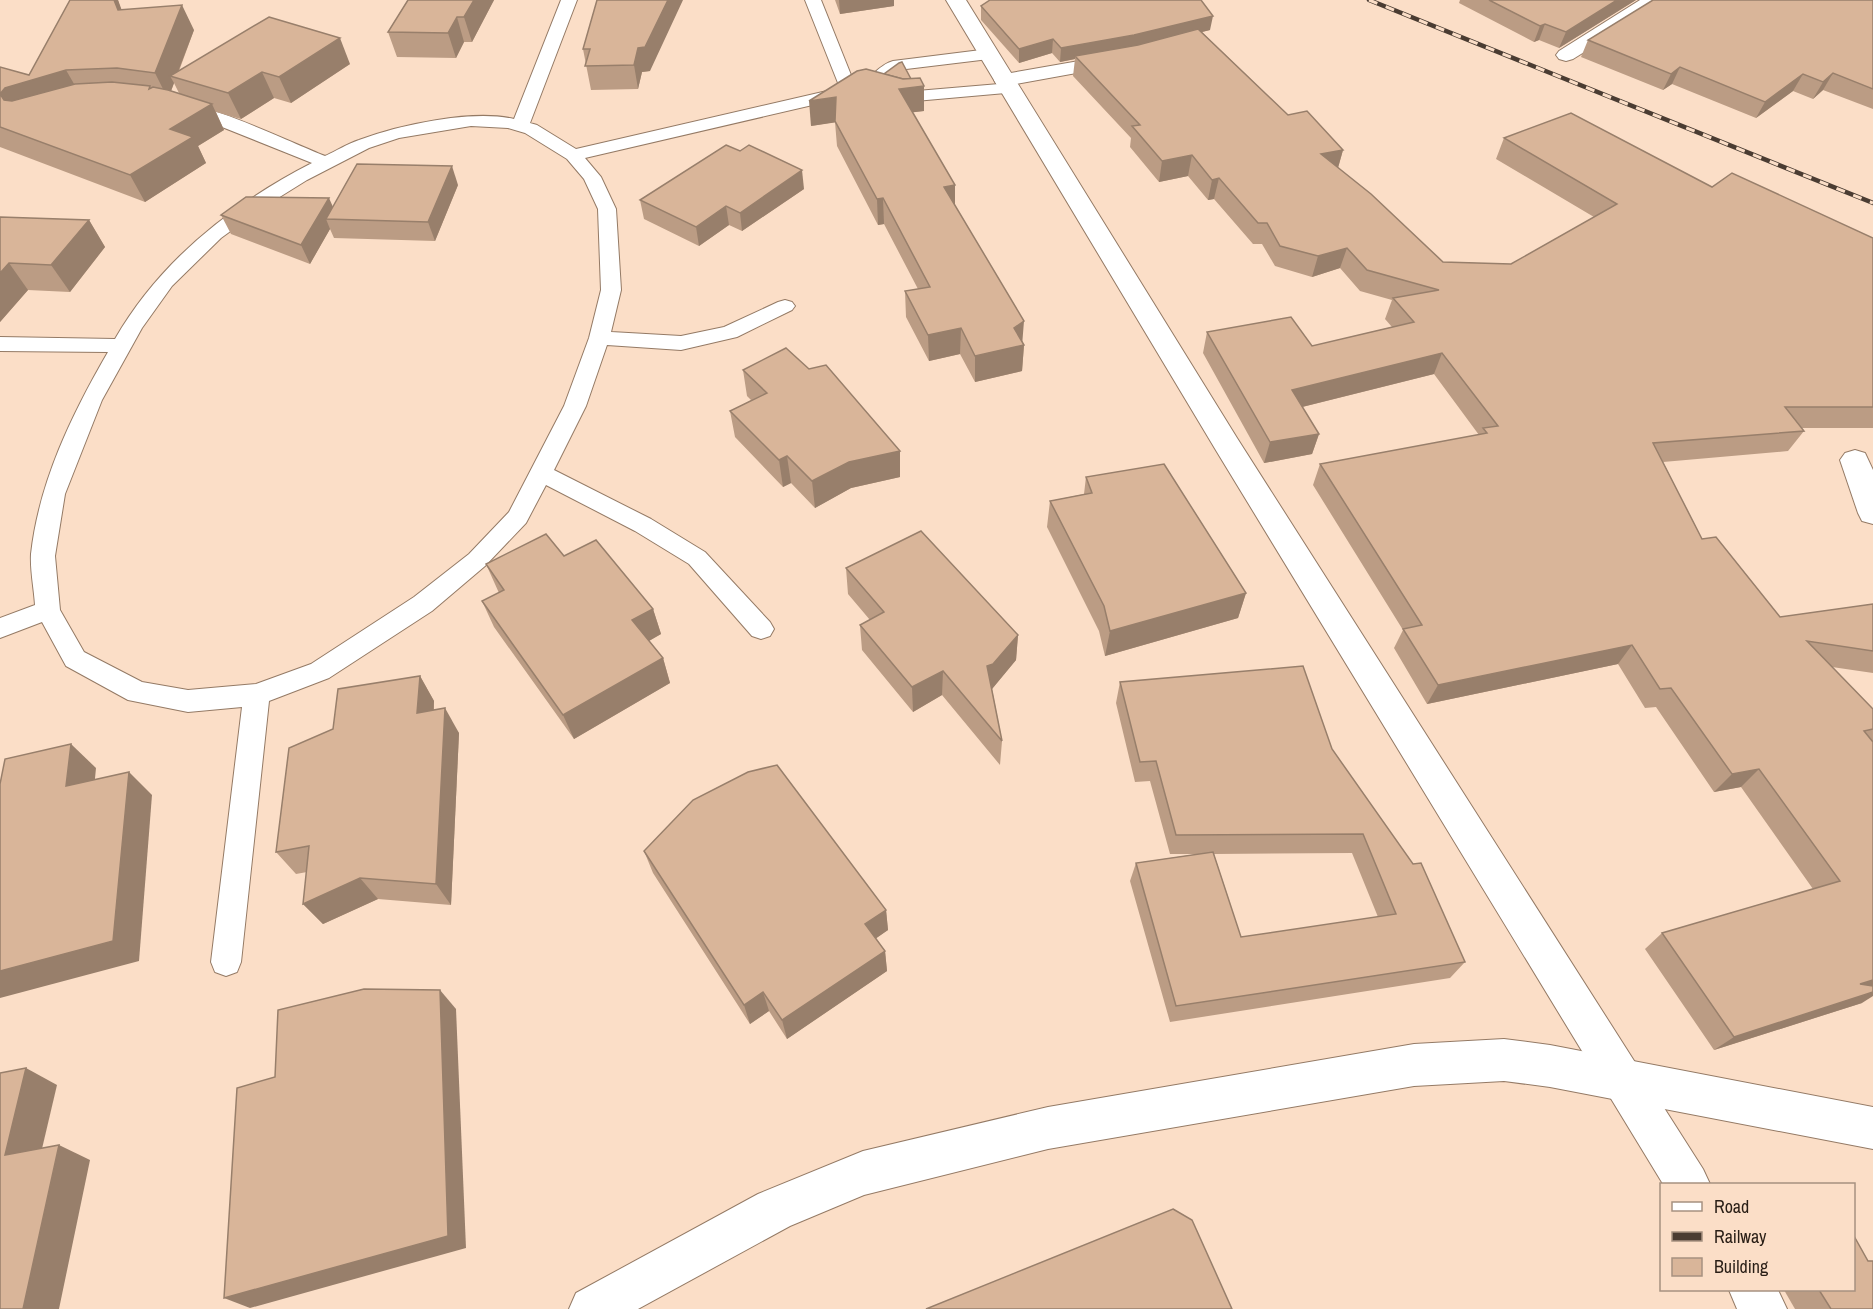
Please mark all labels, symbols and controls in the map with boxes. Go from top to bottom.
legend [1660,1183,1855,1291]
text: Road [1714,1194,1749,1219]
text: Railway [1714,1224,1767,1249]
text: Building [1714,1254,1769,1279]

